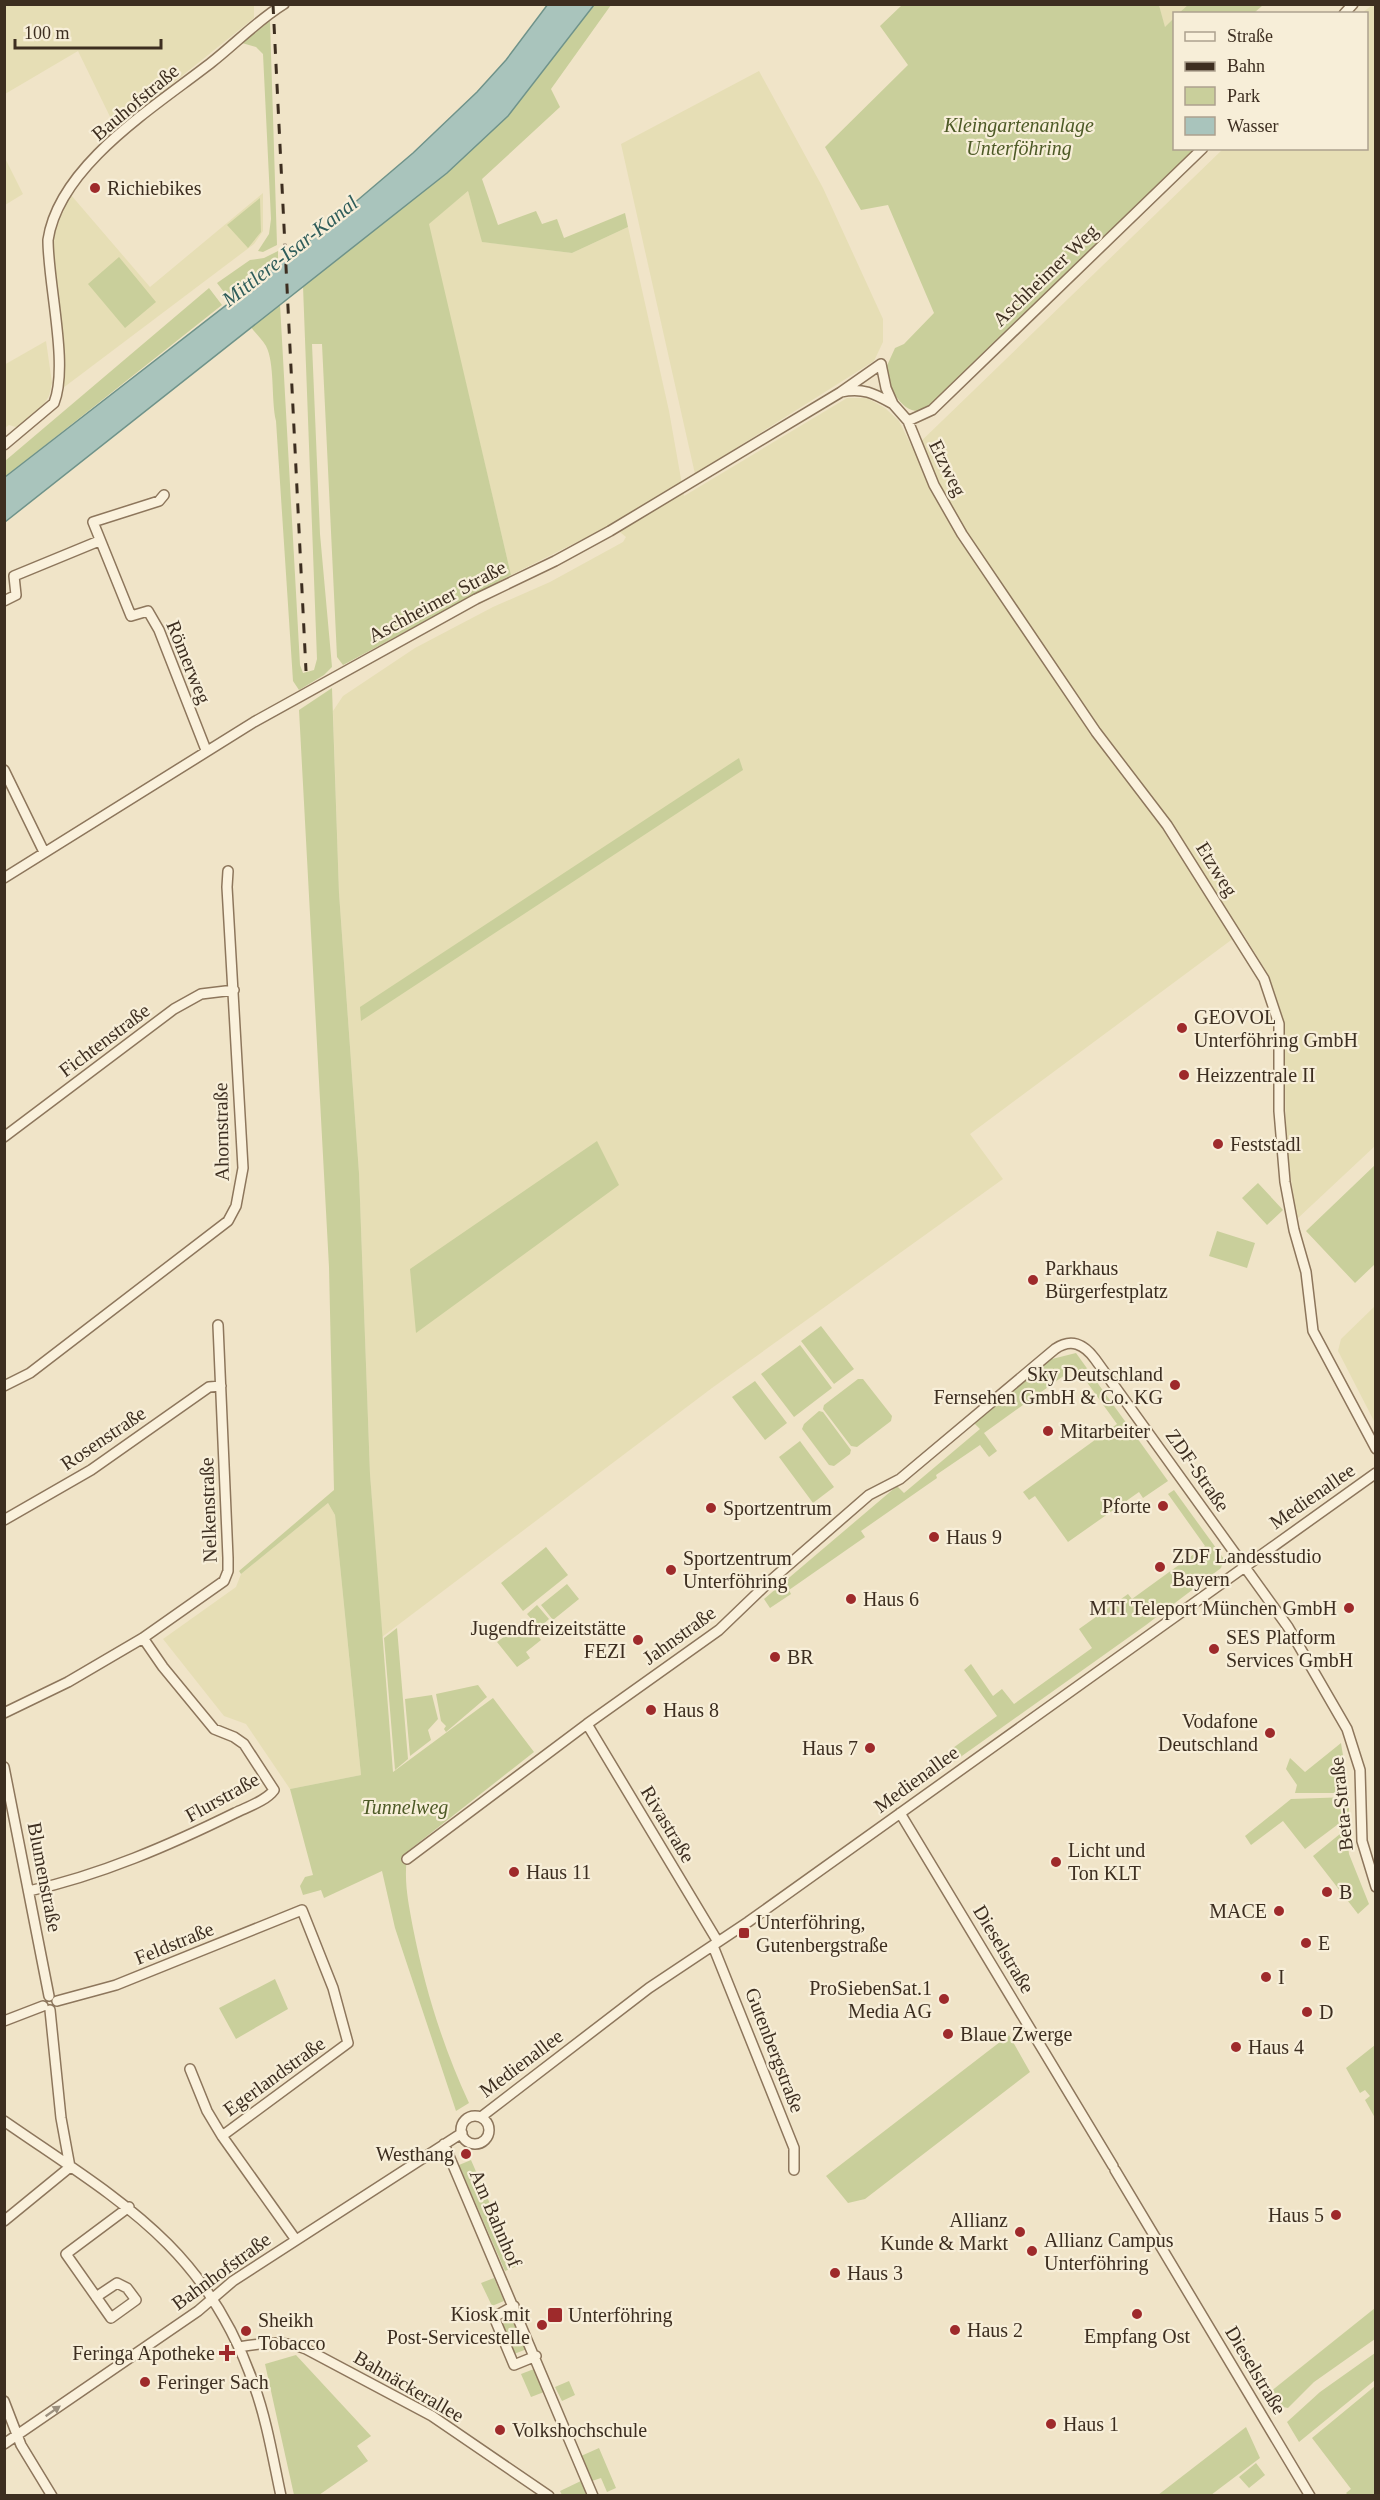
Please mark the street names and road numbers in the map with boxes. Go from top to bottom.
street label: Bauhofstraße [87,59,183,145]
street label: Aschheimer Weg [988,219,1103,331]
street label: Etzweg [924,436,971,500]
street label: Aschheimer Straße [364,555,510,647]
street label: Römerweg [161,617,216,707]
street label: Etzweg [1191,838,1242,901]
street label: Fichtenstraße [54,999,154,1081]
street label: Ahornstraße [209,1082,233,1182]
street label: Rosenstraße [56,1401,150,1474]
street label: ZDF-Straße [1162,1425,1234,1516]
street label: Nelkenstraße [195,1457,221,1563]
street label: Medienallee [1265,1459,1359,1533]
street label: Jahnstraße [638,1601,720,1669]
street label: Medienallee [870,1741,963,1817]
street label: Beta-Straße [1325,1756,1357,1852]
street label: Flurstraße [181,1768,263,1826]
street label: Rivastraße [637,1782,700,1866]
street label: Blumenstraße [24,1820,66,1934]
street label: Dieselstraße [969,1901,1039,1997]
street label: Feldstraße [131,1917,217,1969]
street label: Gutenbergstraße [740,1985,809,2116]
street label: Medienallee [475,2024,567,2102]
street label: Egerlandstraße [219,2032,330,2121]
street label: Am Bahnhof [466,2166,527,2270]
street label: Bahnhofstraße [167,2228,275,2314]
street label: Dieselstraße [1221,2322,1291,2418]
street label: Bahnäckerallee [350,2346,468,2426]

